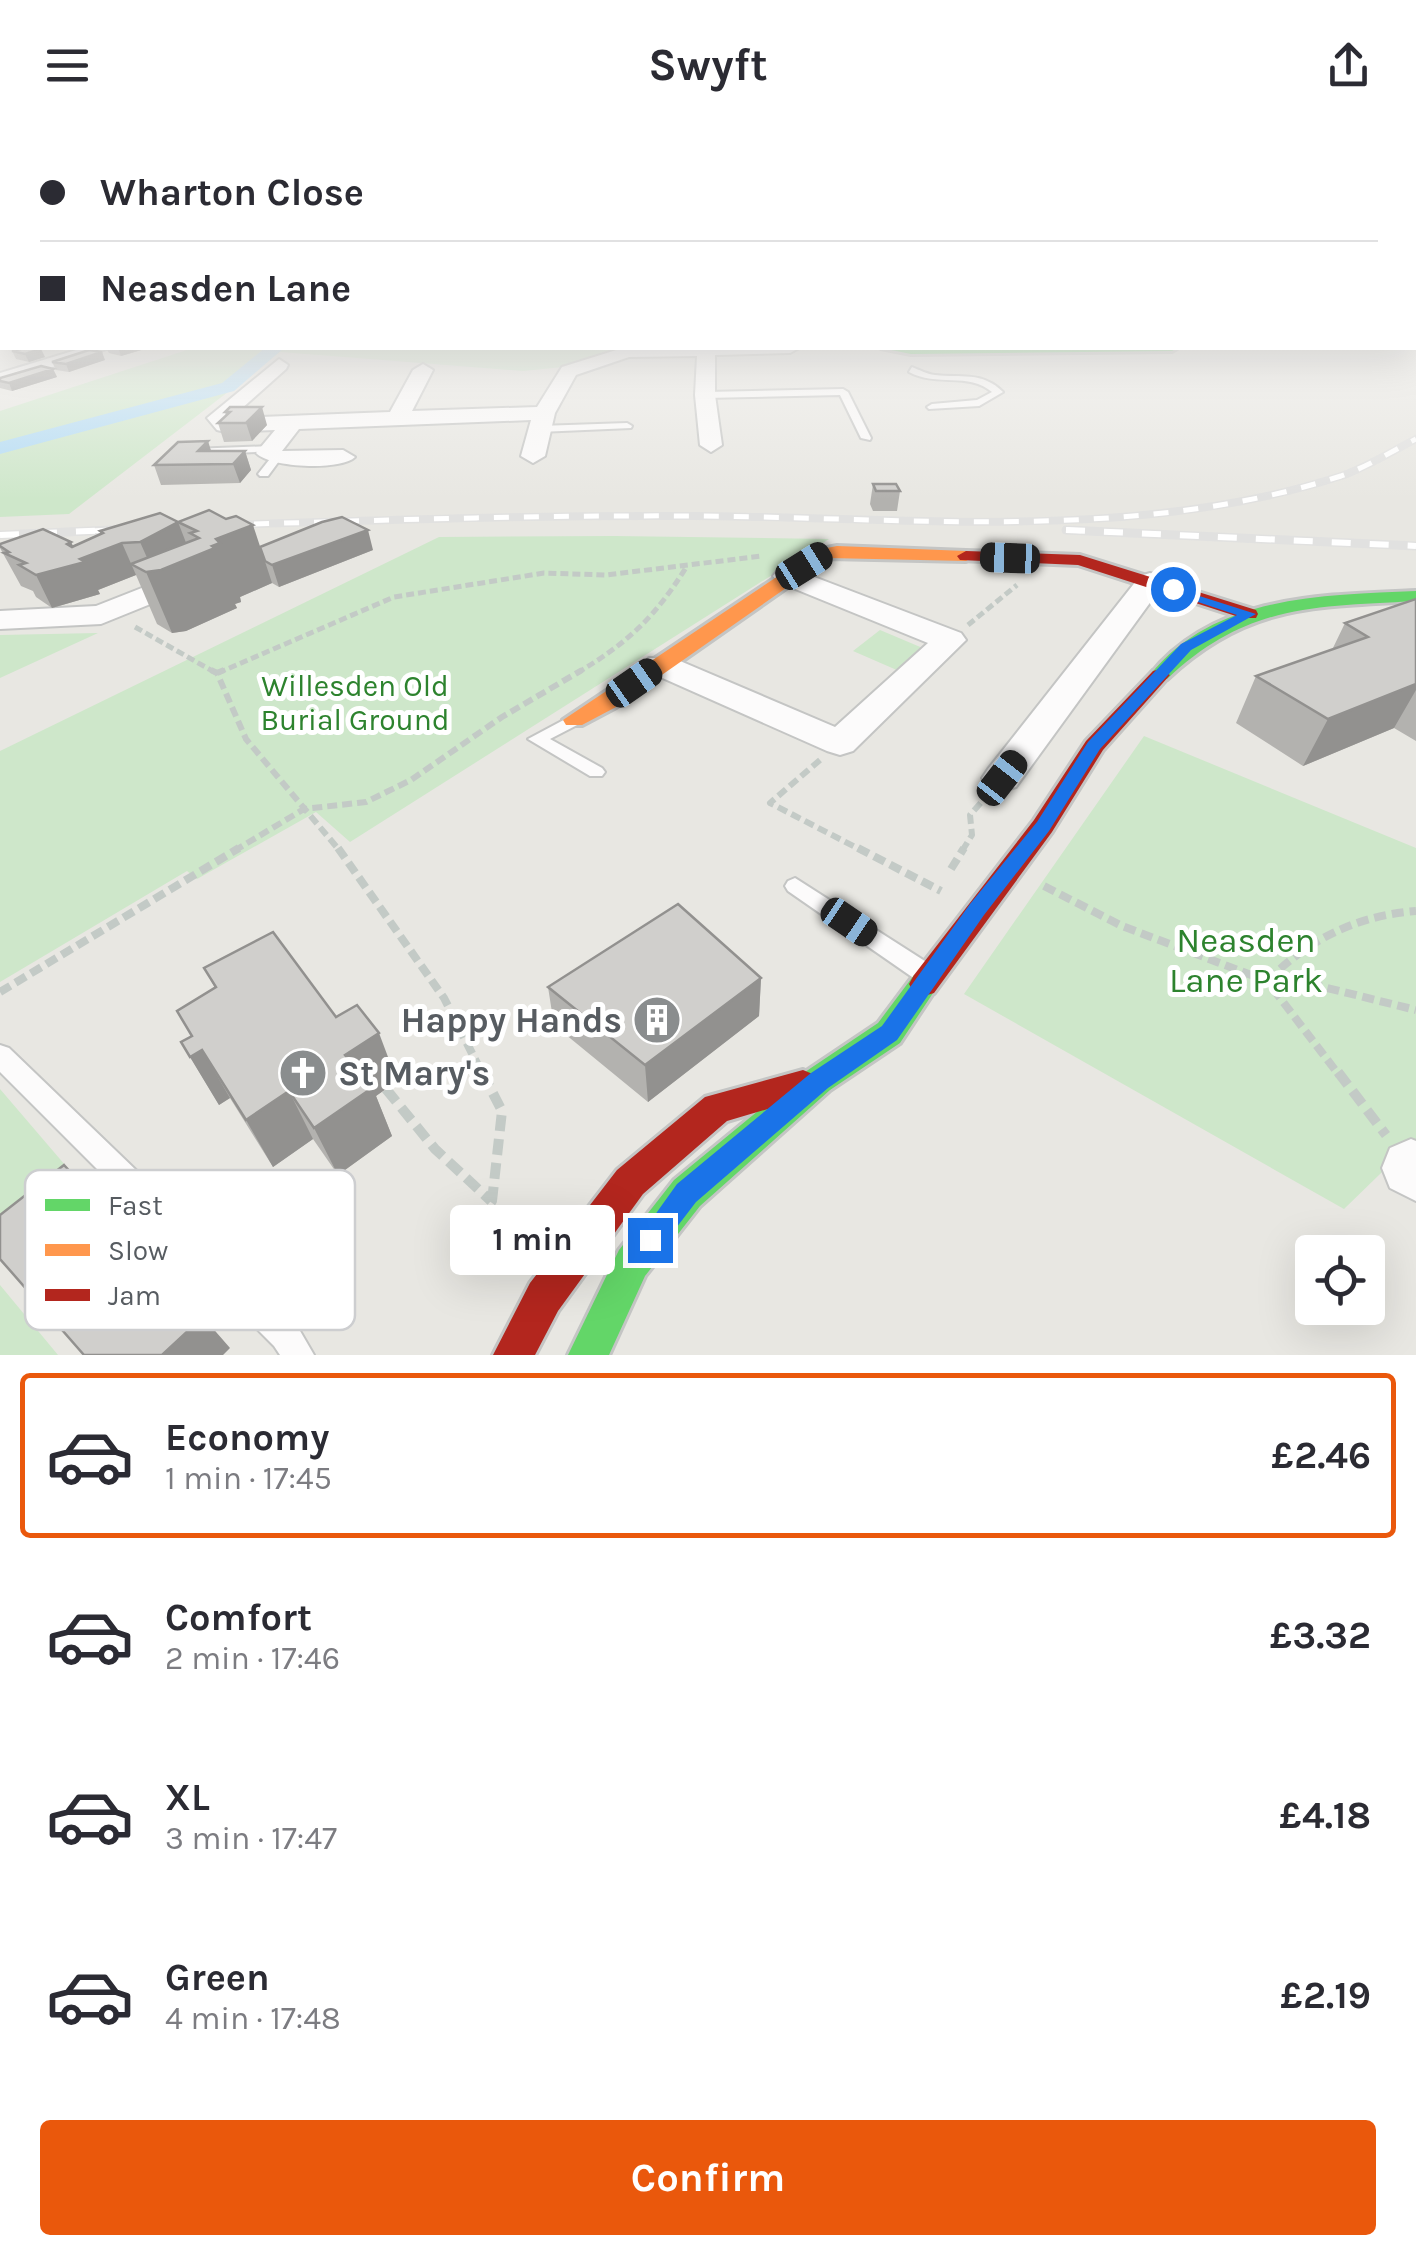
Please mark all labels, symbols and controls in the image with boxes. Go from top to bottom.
icon: menu [40,38,95,93]
icon: share [1321,38,1376,93]
text: Swyft [648,39,768,91]
text: Wharton Close [100,170,364,215]
text: Neasden Lane [100,266,351,311]
car [771,537,837,595]
car [979,542,1041,574]
route start [1151,567,1196,612]
car [601,654,667,712]
park label: Willesden Old Burial Ground [260,668,450,738]
car [972,745,1032,811]
car [816,893,882,951]
park label: Neasden Lane Park [1169,920,1323,1001]
building icon: Happy Hands [631,994,683,1046]
place label: Happy Hands [401,1000,622,1042]
church icon: St Mary's [277,1047,329,1099]
place label: St Mary's [338,1053,490,1095]
legend [25,1170,355,1330]
text: Fast [108,1189,163,1222]
callout: 1 min [450,1205,615,1275]
route end [628,1218,673,1263]
text: 1 min [492,1221,573,1258]
text: Slow [108,1234,168,1267]
map controls [1295,1235,1385,1325]
button: locate [1295,1235,1385,1325]
text: Jam [108,1279,161,1312]
icon: car [45,1411,135,1501]
text: Economy [165,1415,329,1460]
text: £2.46 [1271,1433,1371,1478]
text: 1 min · 17:45 [165,1460,332,1497]
icon: car [45,1591,135,1681]
text: Comfort [165,1595,312,1640]
text: £3.32 [1270,1613,1371,1658]
text: 2 min · 17:46 [165,1640,340,1677]
icon: car [45,1771,135,1861]
text: XL [165,1775,210,1820]
text: £4.18 [1279,1793,1371,1838]
text: 3 min · 17:47 [165,1820,337,1857]
icon: car [45,1951,135,2041]
text: Green [165,1955,270,2000]
text: £2.19 [1280,1973,1371,2018]
text: 4 min · 17:48 [165,2000,341,2037]
button: Confirm [40,2120,1376,2235]

